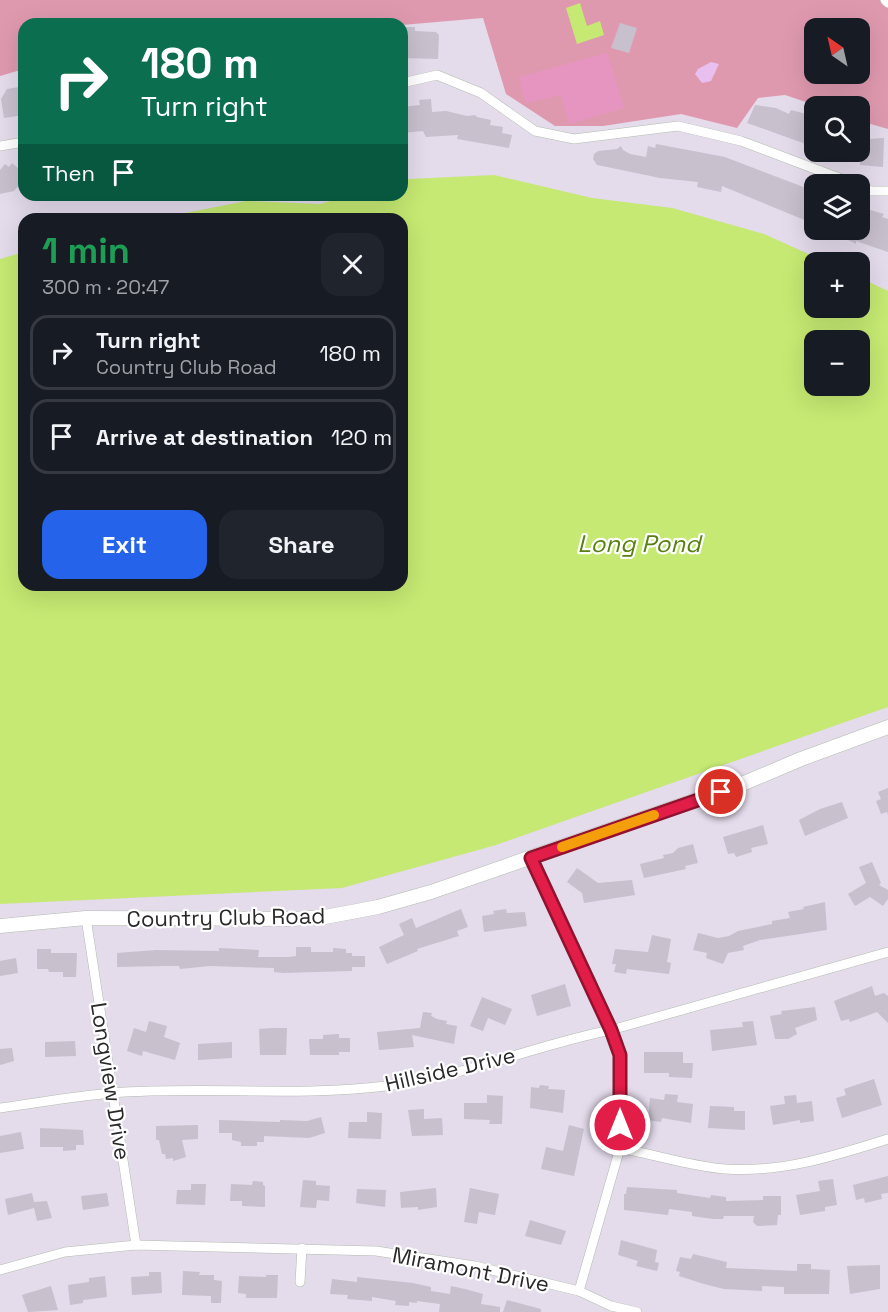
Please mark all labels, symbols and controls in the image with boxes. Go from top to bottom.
north arrow [804,18,870,84]
map controls [804,18,870,396]
text: 180 m [141,37,259,90]
icon: right [42,42,120,120]
text: Turn right [141,89,268,124]
button: search [804,96,870,162]
icon: arrive [107,156,140,189]
text: Then [42,159,95,187]
button: layers [804,174,870,240]
text: 1 min [42,228,130,274]
button: close [321,233,384,296]
button: + [804,252,870,318]
text: 300 m · 20:47 [42,274,169,300]
text: Turn right [96,326,201,354]
button: − [804,330,870,396]
icon: right [45,336,78,369]
text: 180 m [319,339,381,367]
text: Country Club Road [96,354,277,380]
icon: arrive [45,420,78,453]
text: Arrive at destination [96,423,313,451]
text: 120 m [331,423,392,451]
button: Exit [42,510,207,579]
button: Share [219,510,384,579]
water label: Long Pond [577,528,703,559]
pin [695,766,746,817]
icon: arrive [704,775,737,808]
street label: Country Club Road [126,901,326,933]
street label: Longview Drive [85,1000,137,1162]
street label: Hillside Drive [382,1040,518,1098]
position arrow [588,1093,652,1157]
street label: Miramont Drive [390,1240,552,1298]

